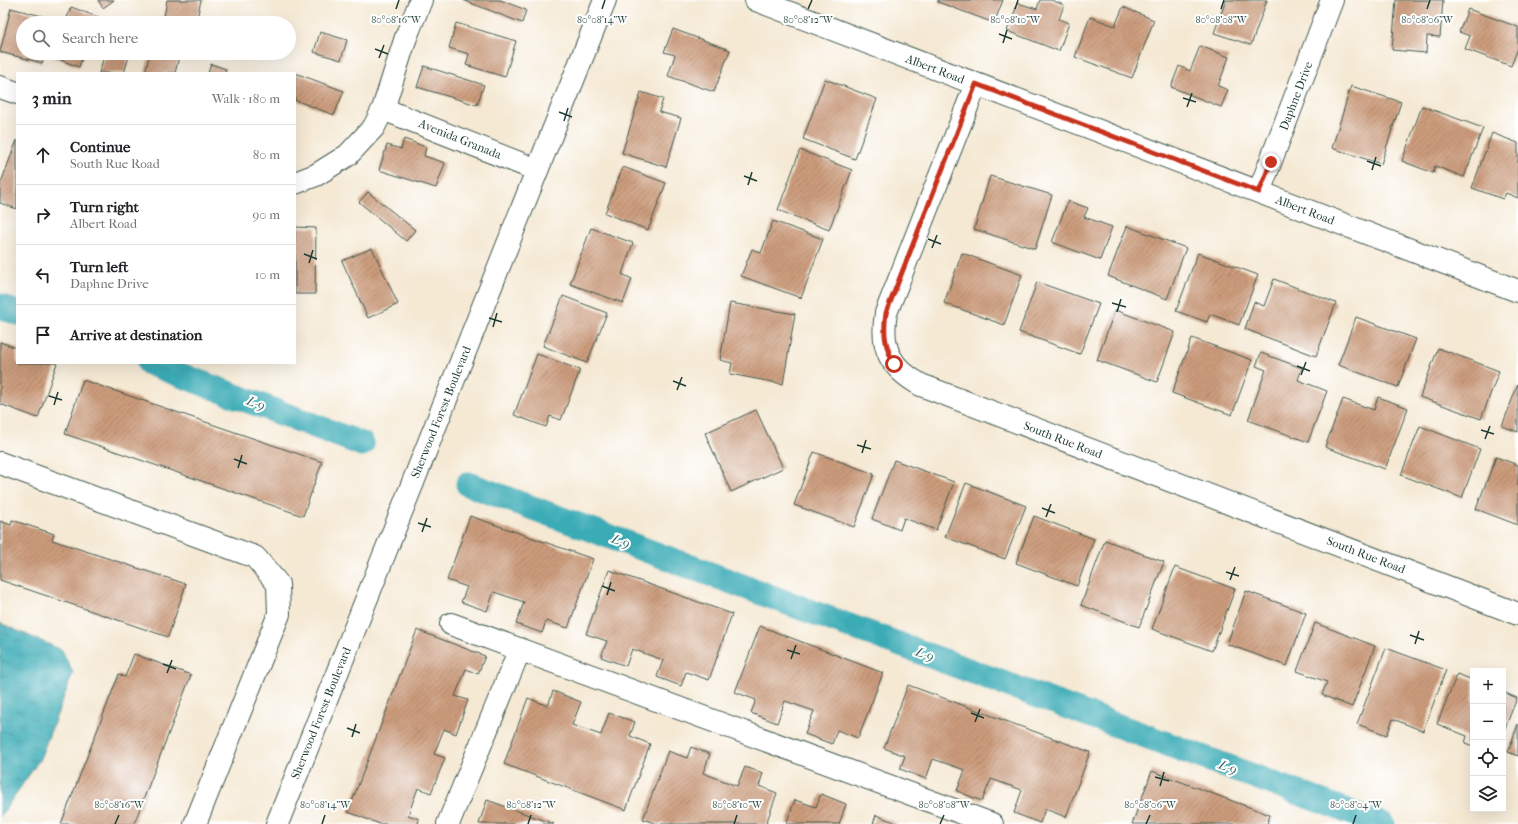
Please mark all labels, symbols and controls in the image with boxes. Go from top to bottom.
text: 80°08'16"W [371,14,422,26]
text: 80°08'14"W [577,14,628,26]
text: 80°08'12"W [783,14,834,26]
text: 80°08'10"W [990,14,1041,26]
text: 80°08'08"W [1195,14,1248,26]
text: 80°08'06"W [1401,14,1454,26]
search box [16,16,296,60]
icon: search [30,27,52,49]
text: Search here [62,29,138,47]
street label: Albert Road [903,51,967,87]
street label: Daphne Drive [1276,60,1316,132]
text: 3 min [32,88,72,108]
text: Walk · 180 m [212,91,280,106]
street label: Avenida Granada [416,116,504,162]
text: Continue [70,138,130,156]
icon: ahead [32,144,54,166]
text: 80 m [253,147,280,162]
route end [1262,153,1280,171]
text: South Rue Road [70,156,160,171]
street label: Albert Road [1273,192,1337,228]
text: Turn right [70,198,139,216]
icon: right [32,204,54,226]
text: 90 m [252,207,280,222]
text: Albert Road [70,216,137,231]
text: Turn left [70,258,128,276]
icon: left [32,264,54,286]
text: 10 m [255,267,280,282]
text: Daphne Drive [70,276,149,291]
icon: arrive [32,324,54,346]
text: Arrive at destination [70,326,202,344]
street label: Sherwood Forest Boulevard [408,344,474,480]
route start [885,355,903,373]
water label: L-9 [244,392,267,413]
street label: South Rue Road [1022,419,1105,462]
water label: L-9 [609,530,632,551]
street label: South Rue Road [1325,534,1408,577]
water label: L-9 [913,643,936,664]
street label: Sherwood Forest Boulevard [288,645,354,781]
map controls [1470,668,1506,812]
button: + [1470,668,1506,704]
button: − [1470,704,1506,740]
button: locate [1470,740,1506,776]
water label: L-9 [1216,756,1239,777]
button: layers [1470,776,1506,812]
text: 80°08'16"W [94,799,145,811]
text: 80°08'14"W [300,799,351,811]
text: 80°08'12"W [506,799,557,811]
text: 80°08'10"W [712,799,763,811]
text: 80°08'08"W [918,799,971,811]
text: 80°08'06"W [1124,799,1177,811]
text: 80°08'04"W [1330,799,1383,811]

